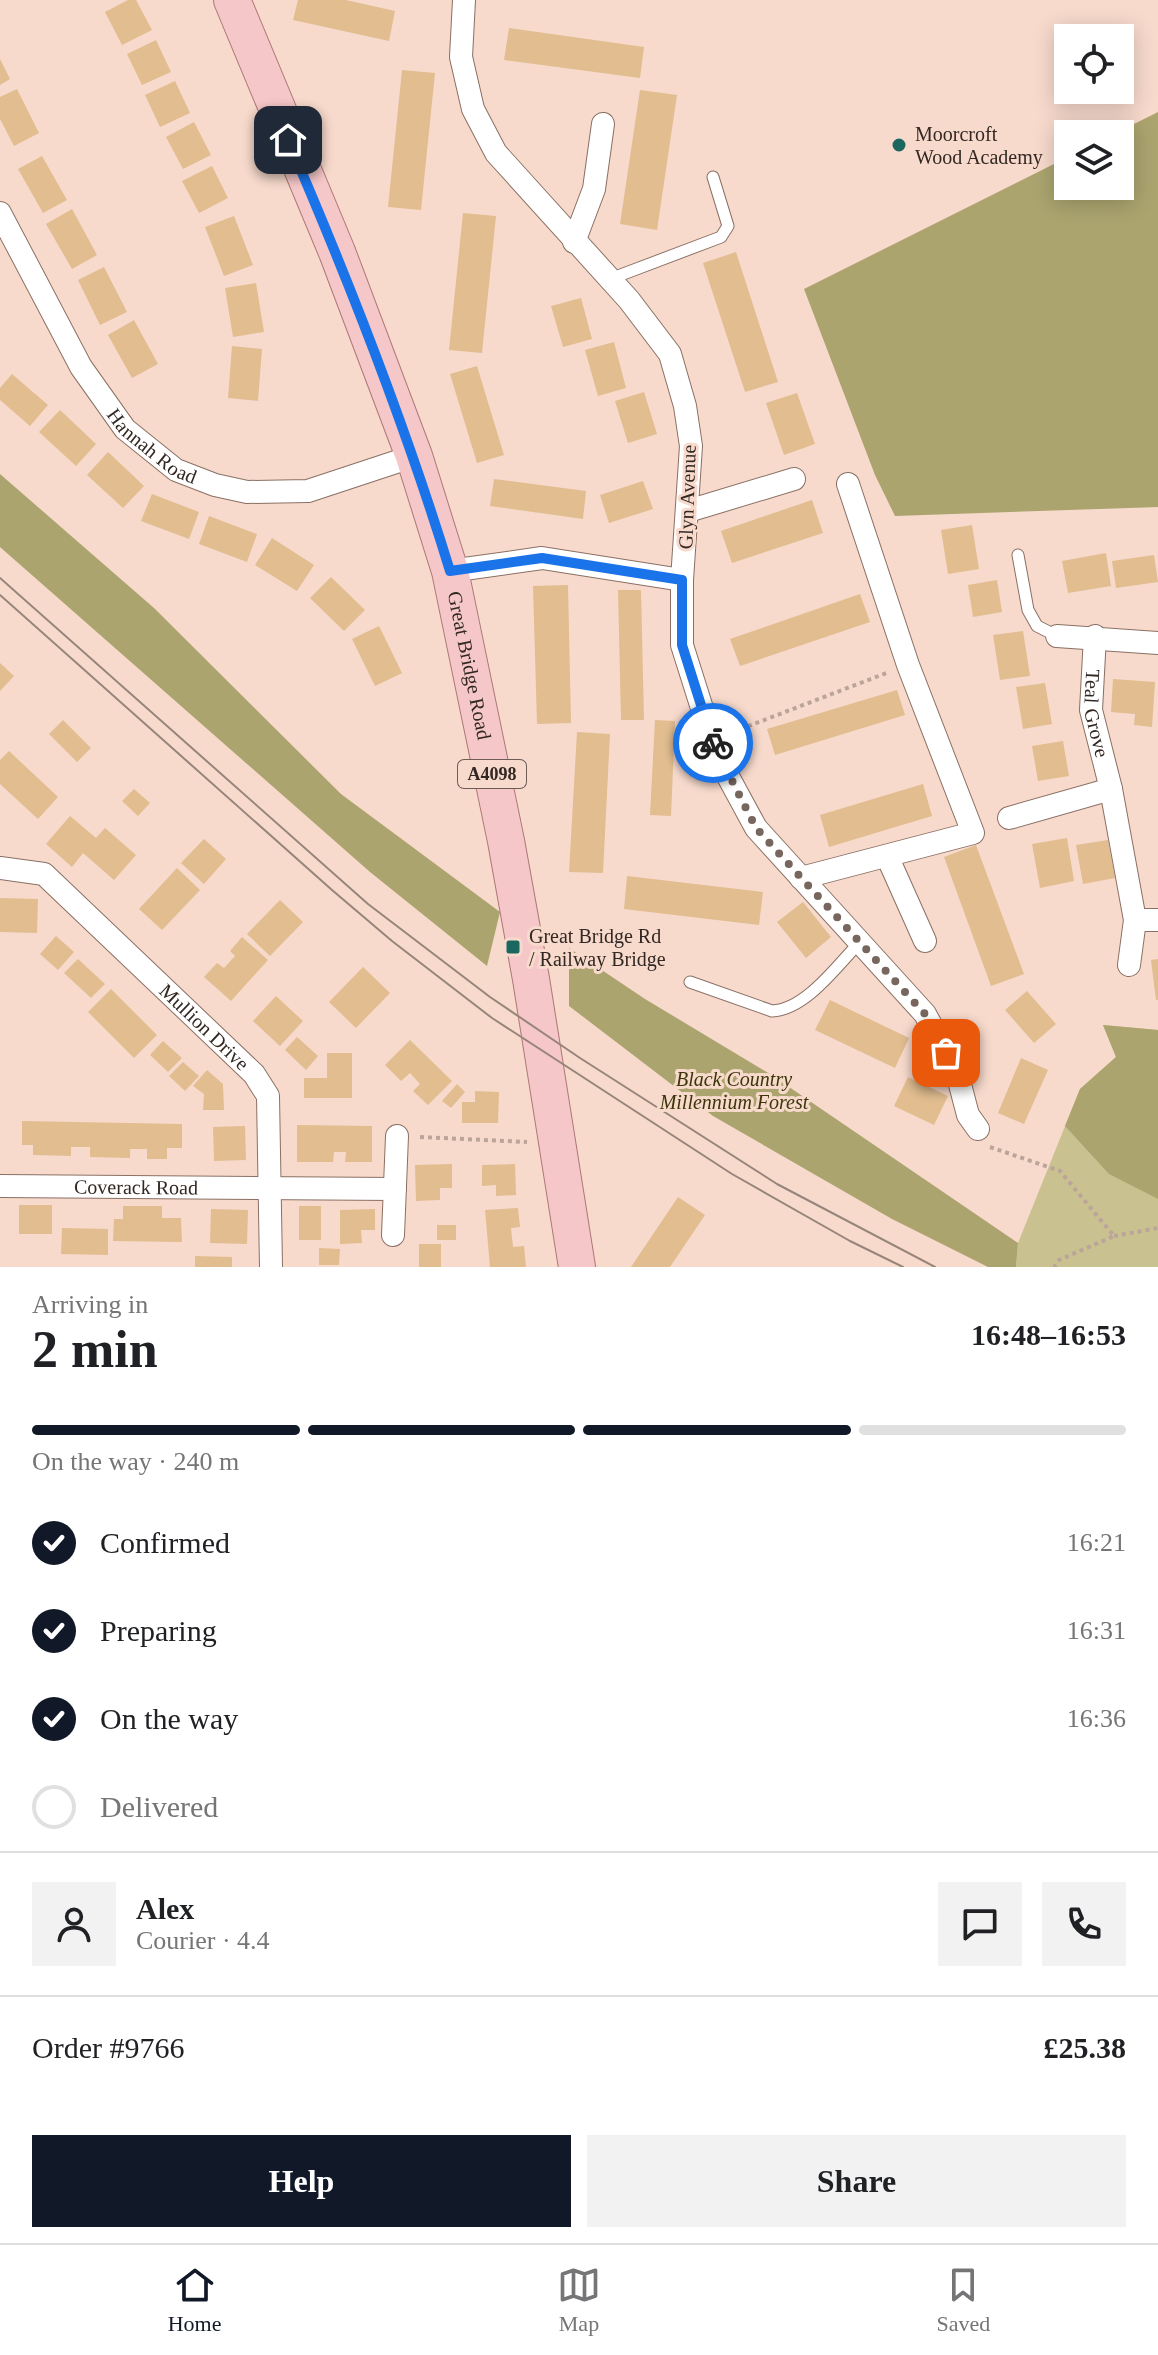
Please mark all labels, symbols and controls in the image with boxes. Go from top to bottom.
map controls [1054,24,1134,200]
button: locate [1054,24,1134,104]
pin [254,106,322,174]
icon: home [266,118,310,162]
button: layers [1054,120,1134,200]
place label: Moorcroft Wood Academy [915,123,1043,169]
marker: Moorcroft Wood Academy [890,136,908,154]
street label: Hannah Road [103,404,200,488]
street label: Glyn Avenue [674,444,701,550]
street label: Great Bridge Road [443,589,496,742]
street label: Teal Grove [1080,669,1114,760]
courier [673,703,753,783]
icon: bike [691,721,735,765]
road number: A4098 [458,760,526,788]
place label: Great Bridge Rd / Railway Bridge [529,925,666,971]
marker: Great Bridge Rd / Railway Bridge [504,938,522,956]
street label: Mullion Drive [155,979,254,1075]
pin [912,1019,980,1087]
icon: bag [924,1031,968,1075]
park label: Black Country Millennium Forest [659,1068,809,1113]
street label: Coverack Road [74,1176,198,1199]
text: Arriving in [32,1290,148,1319]
text: 16:48–16:53 [971,1318,1126,1351]
text: 2 min [32,1321,158,1378]
text: On the way · 240 m [32,1447,239,1476]
icon: check [32,1521,76,1565]
text: Confirmed [100,1526,230,1559]
text: 16:21 [1067,1528,1126,1557]
icon: check [32,1609,76,1653]
text: Preparing [100,1614,217,1647]
text: 16:31 [1067,1616,1126,1645]
icon: check [32,1697,76,1741]
text: On the way [100,1702,238,1735]
text: 16:36 [1067,1704,1126,1733]
text: Delivered [100,1790,218,1823]
button: person [32,1882,116,1966]
button: chat [938,1882,1022,1966]
button: phone [1042,1882,1126,1966]
text: Alex [136,1892,194,1925]
text: Courier · 4.4 [136,1926,270,1955]
text: Order #9766 [32,2031,184,2064]
text: £25.38 [1044,2031,1126,2064]
button: Help [32,2135,571,2227]
button: Share [587,2135,1126,2227]
tab: Home [168,2263,222,2337]
tab: Map [557,2263,601,2337]
tab: Saved [936,2263,990,2337]

